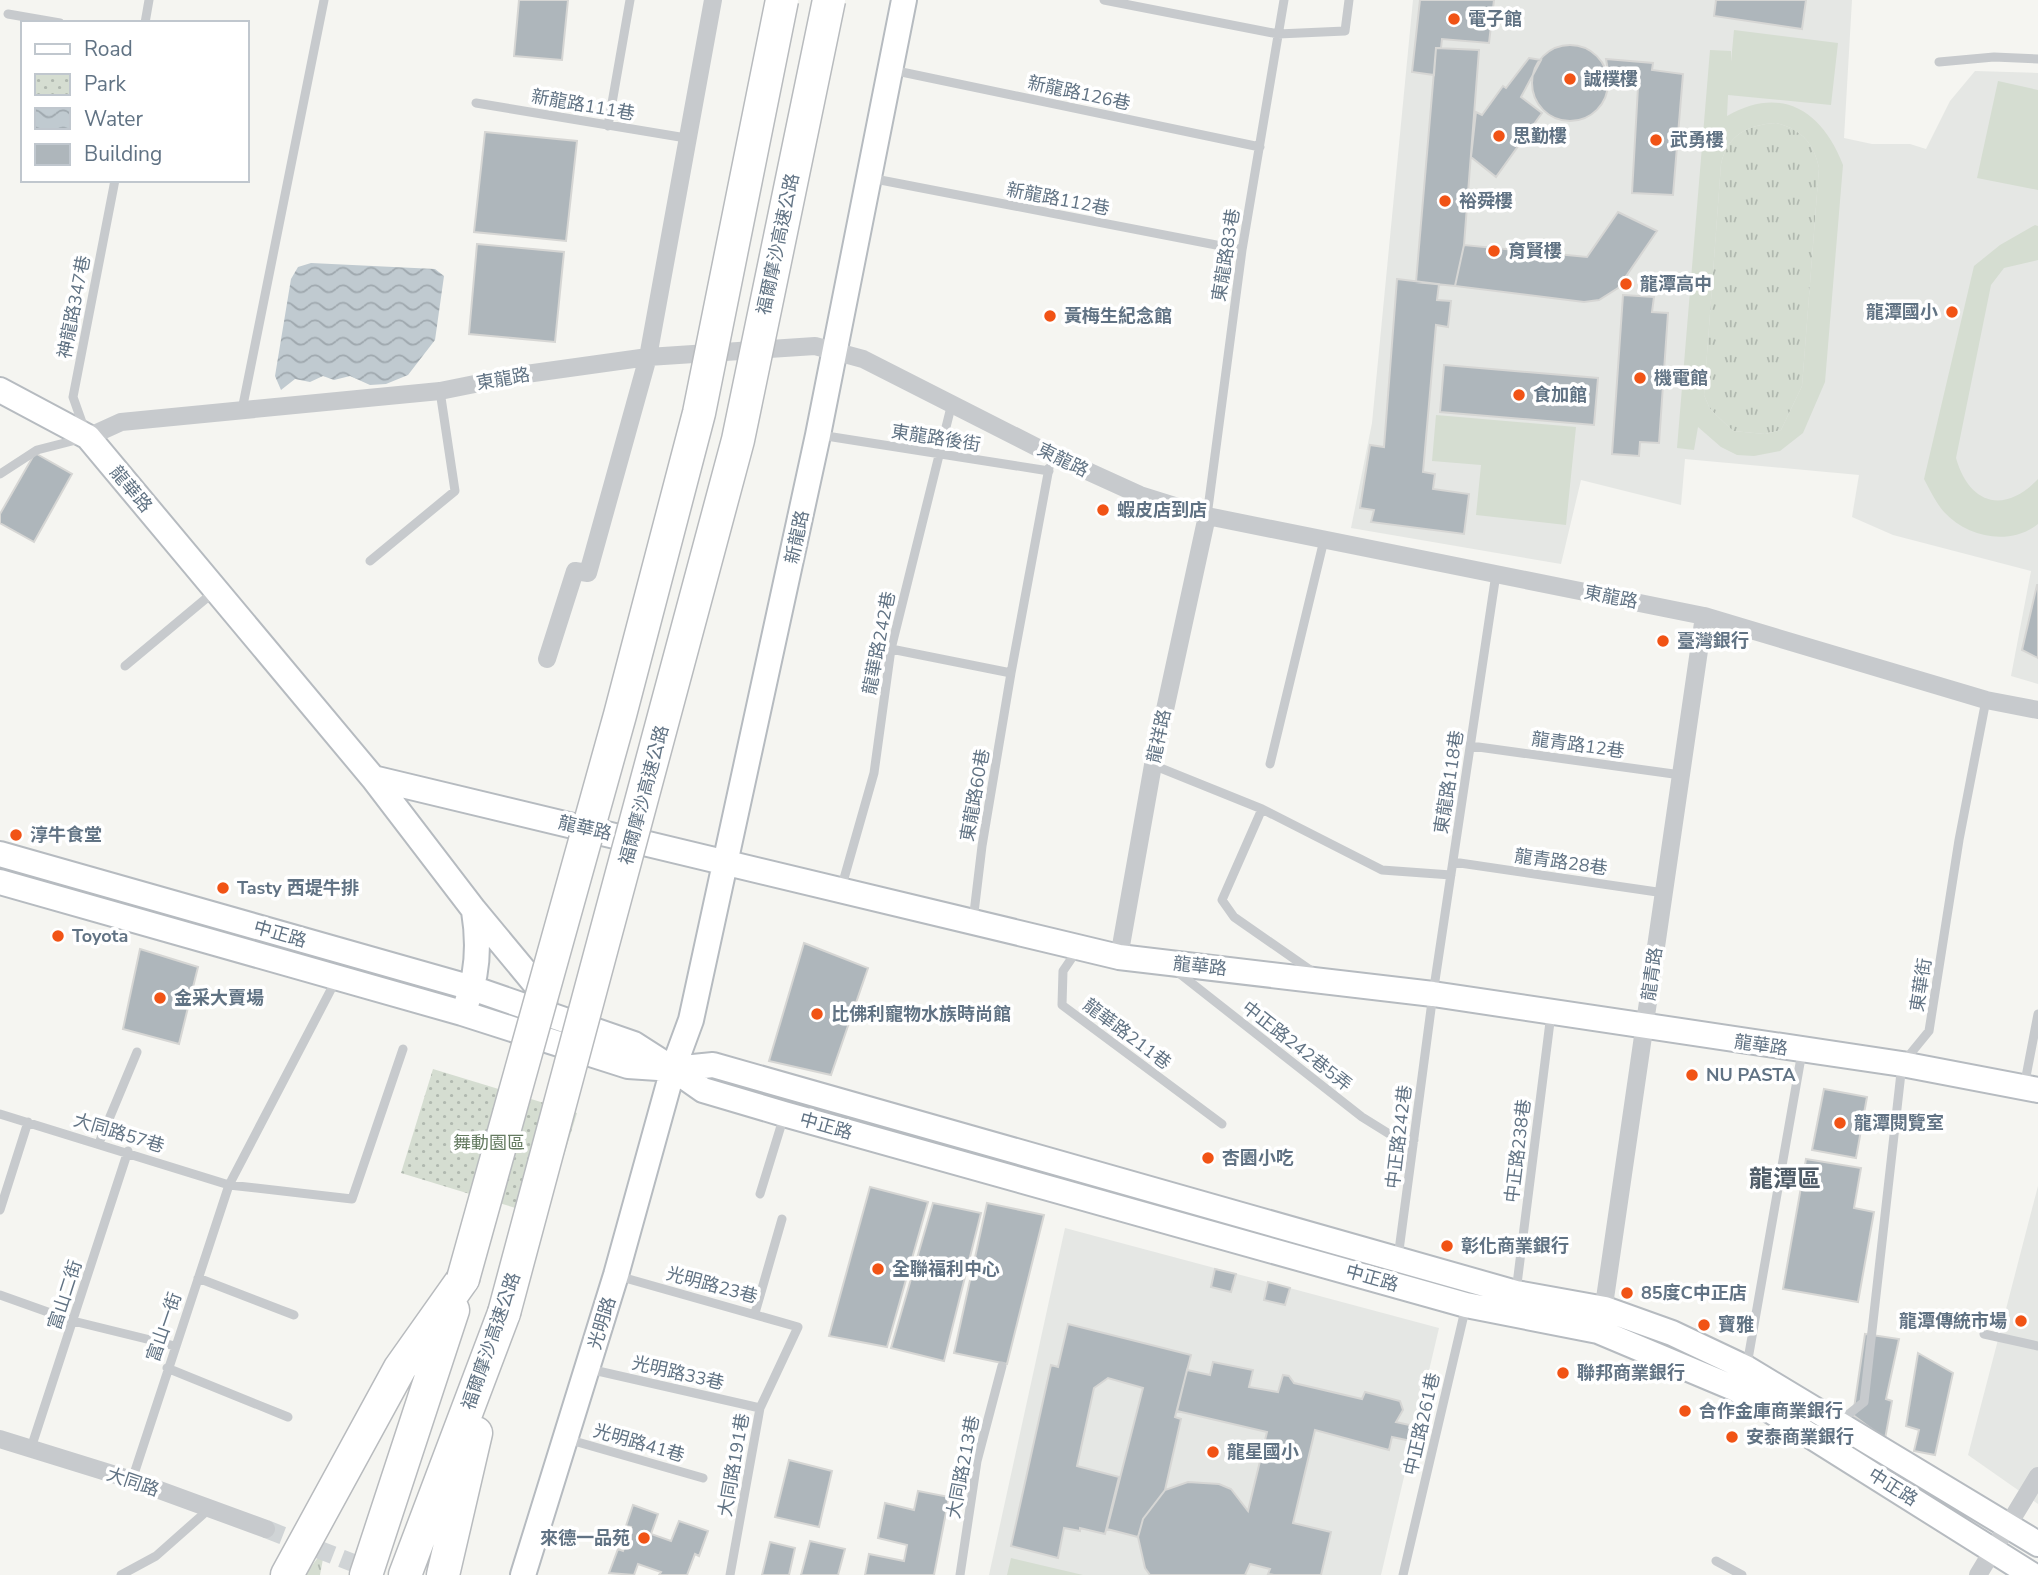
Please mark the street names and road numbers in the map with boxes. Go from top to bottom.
street label: 新龍路126巷 [1025,70,1133,116]
street label: 新龍路111巷 [530,84,636,126]
street label: 福爾摩沙高速公路 [751,171,805,317]
street label: 新龍路112巷 [1004,177,1112,221]
street label: 東龍路83巷 [1207,207,1245,303]
street label: 神龍路347巷 [52,253,96,361]
street label: 東龍路 [474,362,532,396]
street label: 東龍路後街 [890,419,982,457]
street label: 東龍路 [1033,437,1093,483]
street label: 龍華路 [104,461,158,517]
street label: 新龍路 [780,508,814,566]
street label: 東龍路 [1582,580,1640,614]
street label: 龍華路242巷 [857,589,901,697]
street label: 龍祥路 [1142,707,1176,765]
street label: 福爾摩沙高速公路 [614,722,674,868]
street label: 龍青路12巷 [1530,727,1626,763]
street label: 東龍路118巷 [1429,729,1469,835]
street label: 東龍路60巷 [955,747,995,843]
street label: 龍華路 [556,810,614,846]
street label: 龍青路28巷 [1513,844,1609,880]
street label: 中正路 [251,915,309,953]
street label: 龍青路 [1636,946,1668,1002]
street label: 龍華路 [1172,951,1228,981]
street label: 東華街 [1905,956,1937,1014]
street label: 龍華路211巷 [1078,993,1176,1075]
street label: 中正路242巷5弄 [1237,996,1357,1096]
street label: 龍華路 [1733,1029,1789,1061]
street label: 中正路242巷 [1381,1084,1417,1190]
street label: 中正路238巷 [1500,1098,1536,1204]
street label: 中正路 [797,1107,855,1145]
street label: 大同路57巷 [71,1108,167,1158]
street label: 富山二街 [42,1257,88,1333]
street label: 中正路 [1343,1259,1401,1297]
street label: 光明路23巷 [664,1261,760,1309]
street label: 福爾摩沙高速公路 [456,1269,526,1413]
street label: 富山一街 [141,1289,187,1365]
street label: 光明路 [583,1294,621,1352]
street label: 光明路33巷 [630,1351,726,1395]
street label: 中正路261巷 [1399,1370,1445,1478]
street label: 大同路191巷 [713,1412,755,1518]
street label: 大同路213巷 [941,1413,985,1521]
street label: 光明路41巷 [591,1419,687,1467]
street label: 大同路 [104,1462,162,1502]
street label: 中正路 [1864,1463,1922,1511]

